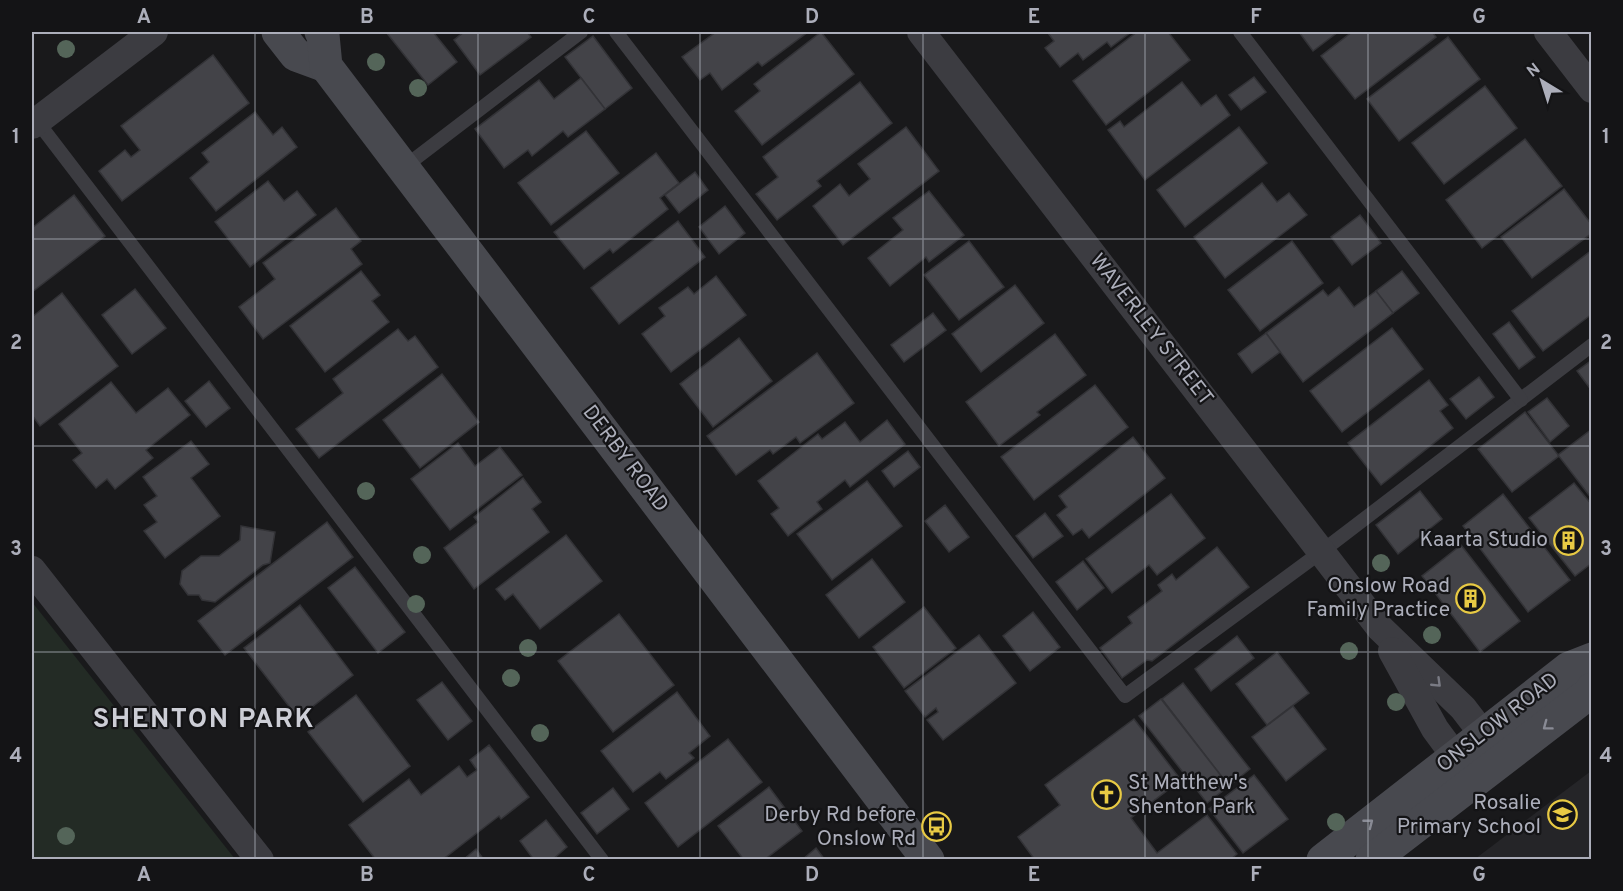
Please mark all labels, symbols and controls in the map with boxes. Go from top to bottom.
text: A [137,5,151,31]
text: B [360,5,374,31]
text: C [583,5,595,31]
text: D [805,5,819,31]
text: E [1028,5,1040,31]
text: F [1250,5,1262,31]
text: G [1472,5,1486,31]
north arrow [1512,51,1572,111]
text: N [1523,59,1545,82]
text: 1 [12,125,20,151]
text: 1 [1602,125,1610,151]
street label: WAVERLEY STREET [1083,248,1219,412]
text: 2 [10,331,22,357]
text: 2 [1600,331,1612,357]
street label: DERBY ROAD [576,400,674,518]
building icon: Kaarta Studio [1553,524,1585,556]
place label: Kaarta Studio [1419,527,1548,554]
text: 3 [10,537,22,563]
text: 3 [1600,537,1612,563]
place label: Onslow Road Family Practice [1306,573,1450,624]
building icon: Onslow Road Family Practice [1455,582,1487,614]
street label: ONSLOW ROAD [1431,667,1565,779]
one-way arrow [1430,675,1441,686]
district label: SHENTON PARK [93,703,315,737]
one-way arrow [1542,719,1553,730]
text: 4 [10,744,22,770]
text: 4 [1600,744,1612,770]
place label: St Matthew's Shenton Park [1128,770,1255,821]
church icon: St Matthew's Shenton Park [1091,779,1123,811]
place label: Rosalie Primary School [1397,790,1541,841]
school or university icon: Rosalie Primary School [1546,799,1578,831]
place label: Derby Rd before Onslow Rd [764,802,916,853]
bus stop icon: Derby Rd before Onslow Rd [921,811,953,843]
one-way arrow [1362,820,1373,831]
text: A [137,863,151,889]
text: B [360,863,374,889]
text: C [583,863,595,889]
text: D [805,863,819,889]
text: E [1028,863,1040,889]
text: F [1250,863,1262,889]
text: G [1472,863,1486,889]

